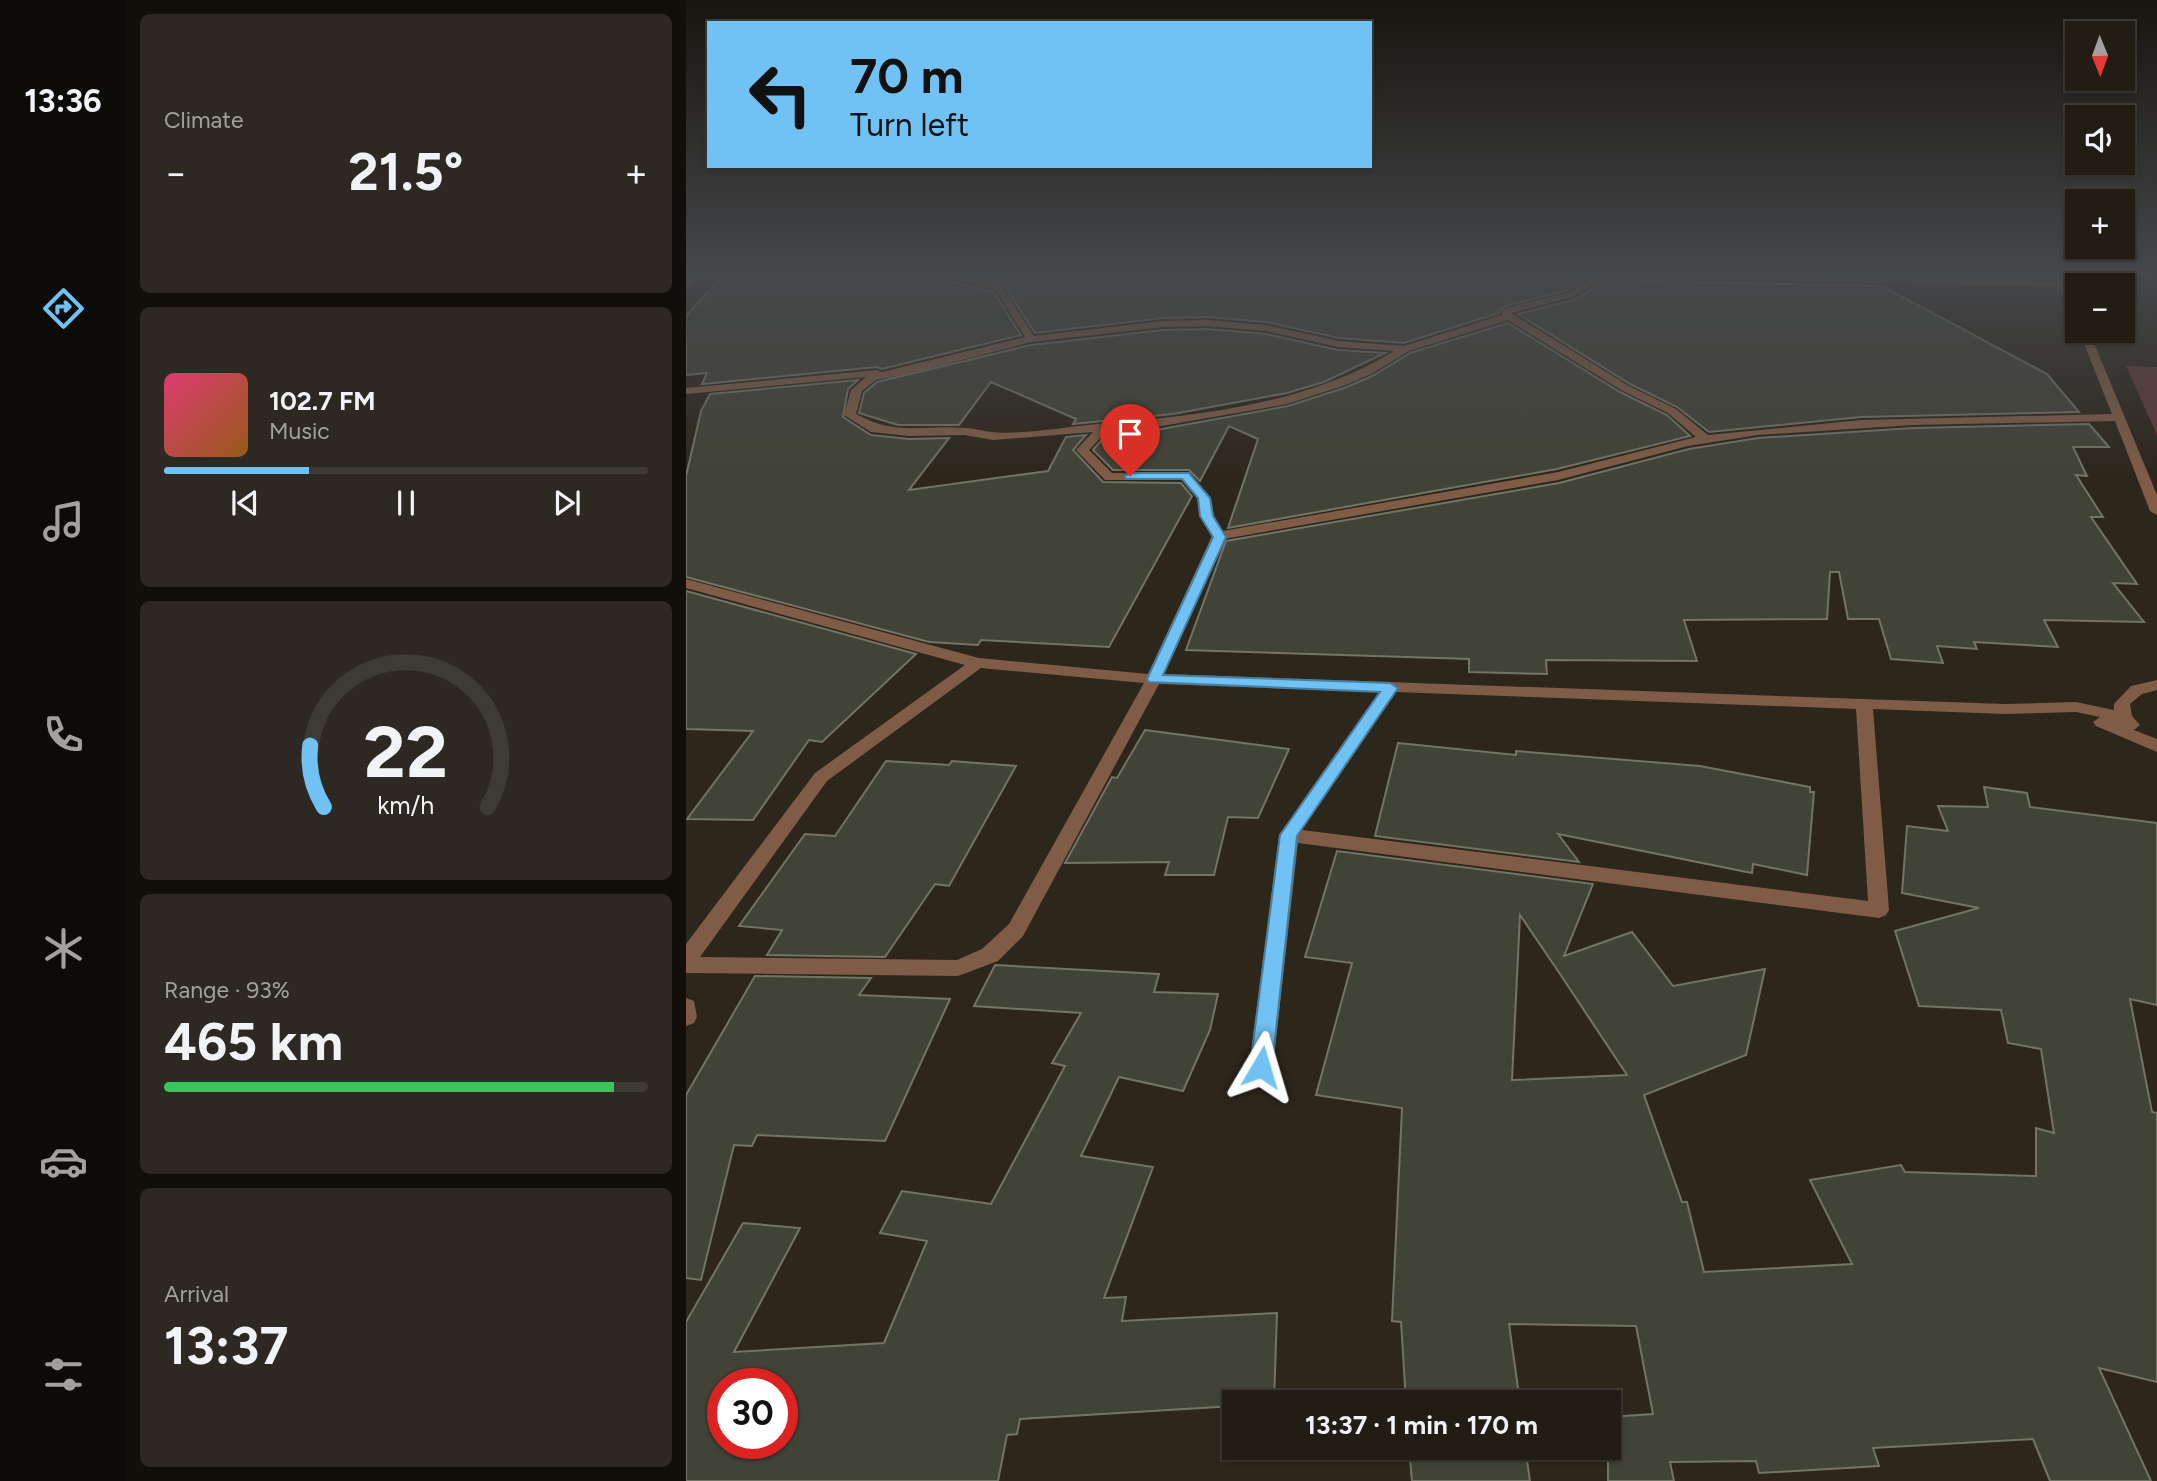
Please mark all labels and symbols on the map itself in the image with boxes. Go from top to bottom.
north arrow [2065,21,2135,91]
pin [1100,404,1160,476]
position arrow [1224,1030,1298,1104]
speed limit sign: 30 [707,1368,798,1459]

